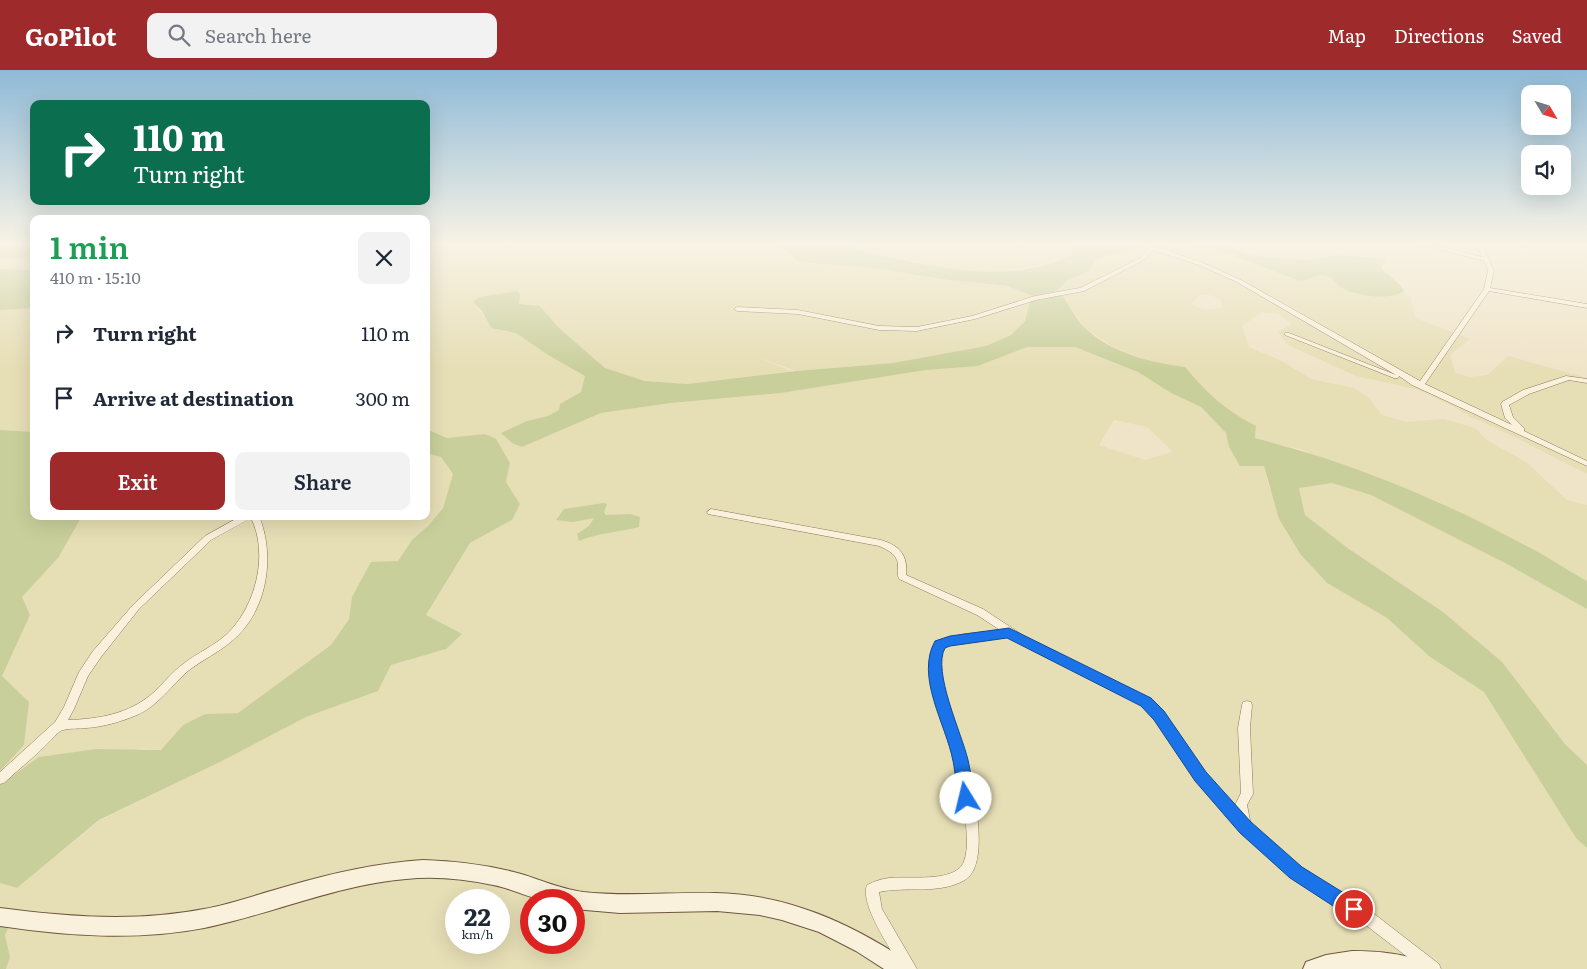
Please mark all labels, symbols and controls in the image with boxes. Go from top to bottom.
search box [147,13,497,58]
text: GoPilot [25,18,117,53]
icon: search [165,21,193,49]
text: Search here [205,21,311,49]
text: Map [1328,22,1366,49]
text: Directions [1394,22,1484,49]
text: Saved [1512,22,1562,49]
north arrow [1521,85,1571,135]
map controls [1521,85,1571,195]
text: 110 m [133,110,225,162]
icon: right [50,120,115,185]
button: sound [1521,145,1571,195]
text: Turn right [133,157,245,190]
text: 1 min [50,224,129,268]
button: close [358,232,410,284]
text: 410 m · 15:10 [50,265,141,289]
icon: right [50,319,78,347]
text: Turn right [93,319,197,347]
text: 110 m [361,319,410,347]
icon: arrive [50,384,78,412]
text: Arrive at destination [93,384,294,412]
text: 300 m [356,384,410,412]
button: Exit [50,452,225,510]
button: Share [235,452,410,510]
position arrow [939,771,991,823]
pin [1333,888,1375,930]
speed limit sign: 30 [520,889,585,954]
icon: arrive [1340,895,1368,923]
text: 22 [464,897,491,934]
text: km/h [462,925,493,943]

